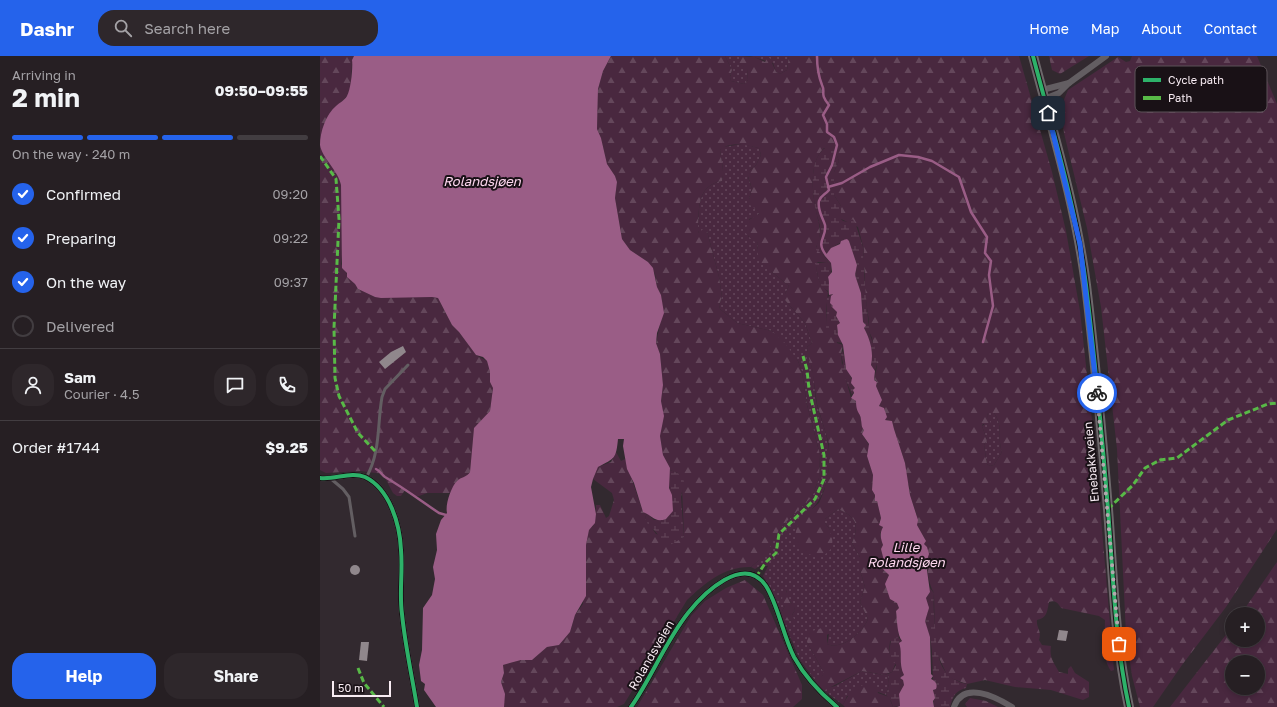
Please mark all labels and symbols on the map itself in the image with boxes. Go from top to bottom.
legend [1135,66,1267,112]
text: Cycle path [1168,73,1224,86]
text: Path [1168,91,1192,104]
pin [1031,96,1065,130]
water label: Rolandsjøen [443,173,522,189]
courier [1077,373,1117,413]
street label: Enebakkveien [1080,421,1102,503]
water label: Lille Rolandsjøen [867,539,946,570]
street label: Rolandsveien [625,617,677,693]
pin [1102,627,1136,661]
scale bar [332,679,391,698]

